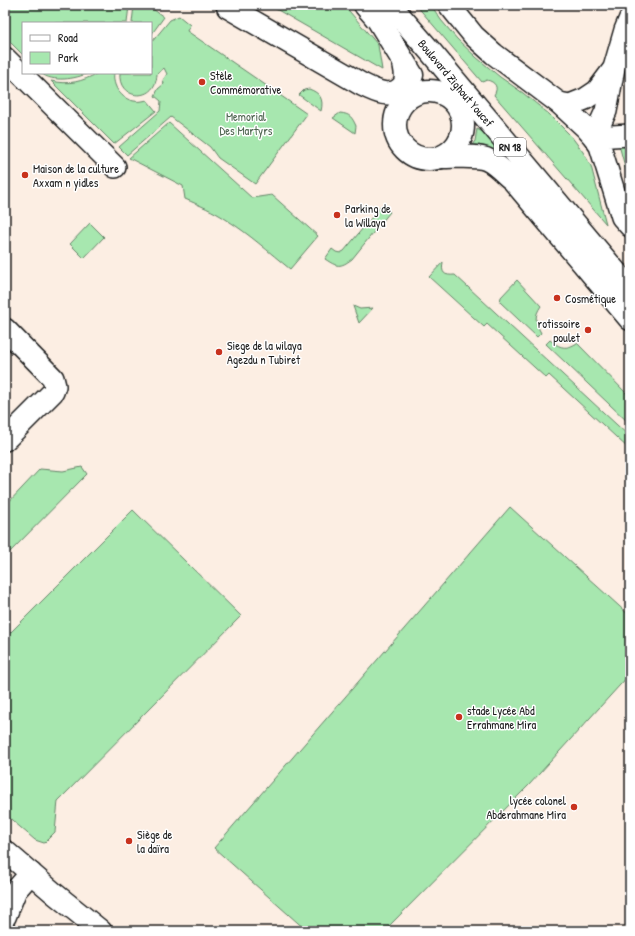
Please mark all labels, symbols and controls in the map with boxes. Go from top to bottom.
legend [22,22,152,74]
text: Road [58,29,78,46]
street label: Boulevard Zighout Youcef [414,36,498,131]
text: Park [58,49,78,66]
place label: Stèle Commémorative [210,67,281,98]
marker: Stèle Commémorative [197,77,207,87]
park label: Memorial Des Martyrs [220,108,273,139]
road number: RN 18 [494,138,526,156]
place label: Maison de la culture Axxam n yidles [33,160,119,191]
marker: Maison de la culture Axxam n yidles [20,170,30,180]
place label: Parking de la Willaya [345,200,391,231]
marker: Parking de la Willaya [332,210,342,220]
place label: Cosmétique [565,290,616,307]
marker: Cosmétique [552,293,562,303]
place label: rotissoire poulet [538,315,581,346]
marker: rotissoire poulet [583,325,593,335]
place label: Siege de la wilaya Agezdu n Tubiret [227,337,302,368]
marker: Siege de la wilaya Agezdu n Tubiret [214,347,224,357]
place label: stade Lycée Abd Errahmane Mira [467,702,537,733]
marker: stade Lycée Abd Errahmane Mira [454,712,464,722]
place label: lycée colonel Abderahmane Mira [486,792,567,823]
marker: lycée colonel Abderahmane Mira [569,802,579,812]
place label: Siège de la daïra [137,826,173,857]
marker: Siège de la daïra [124,836,134,846]

